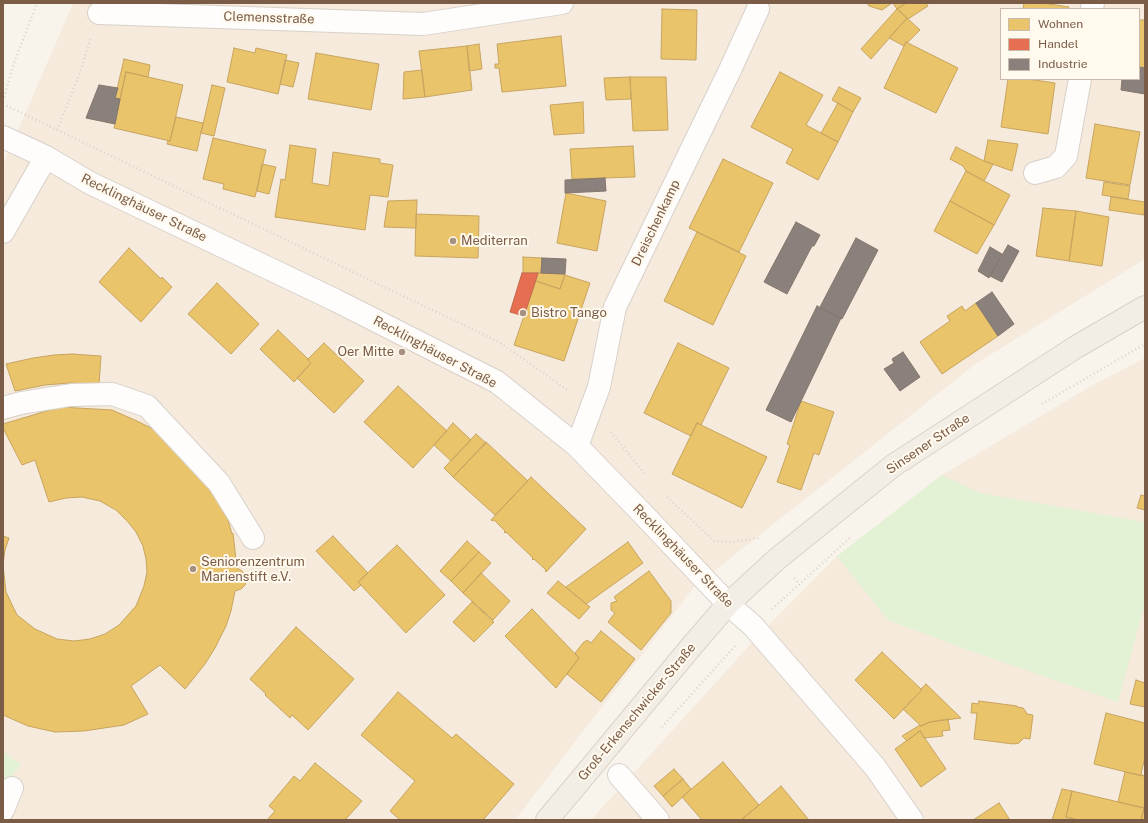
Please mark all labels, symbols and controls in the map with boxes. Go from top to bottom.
legend [1000,8,1140,80]
street label: Clemensstraße [223,9,315,27]
text: Wohnen [1038,17,1083,31]
text: Handel [1038,37,1078,51]
text: Industrie [1038,57,1088,71]
street label: Recklinghäuser Straße [79,171,209,245]
street label: Dreischenkamp [628,177,684,269]
place label: Mediterran [461,233,528,249]
marker: Mediterran [448,236,458,246]
place label: Bistro Tango [531,305,607,321]
marker: Bistro Tango [518,308,528,318]
street label: Recklinghäuser Straße [370,313,500,391]
place label: Oer Mitte [338,344,394,360]
marker: Oer Mitte [397,347,407,357]
street label: Sinsener Straße [883,410,973,478]
street label: Recklinghäuser Straße [629,501,737,611]
place label: Seniorenzentrum Marienstift e.V. [201,554,305,585]
marker: Seniorenzentrum Marienstift e.V. [188,564,198,574]
street label: Groß-Erkenschwicker-Straße [575,640,699,784]

